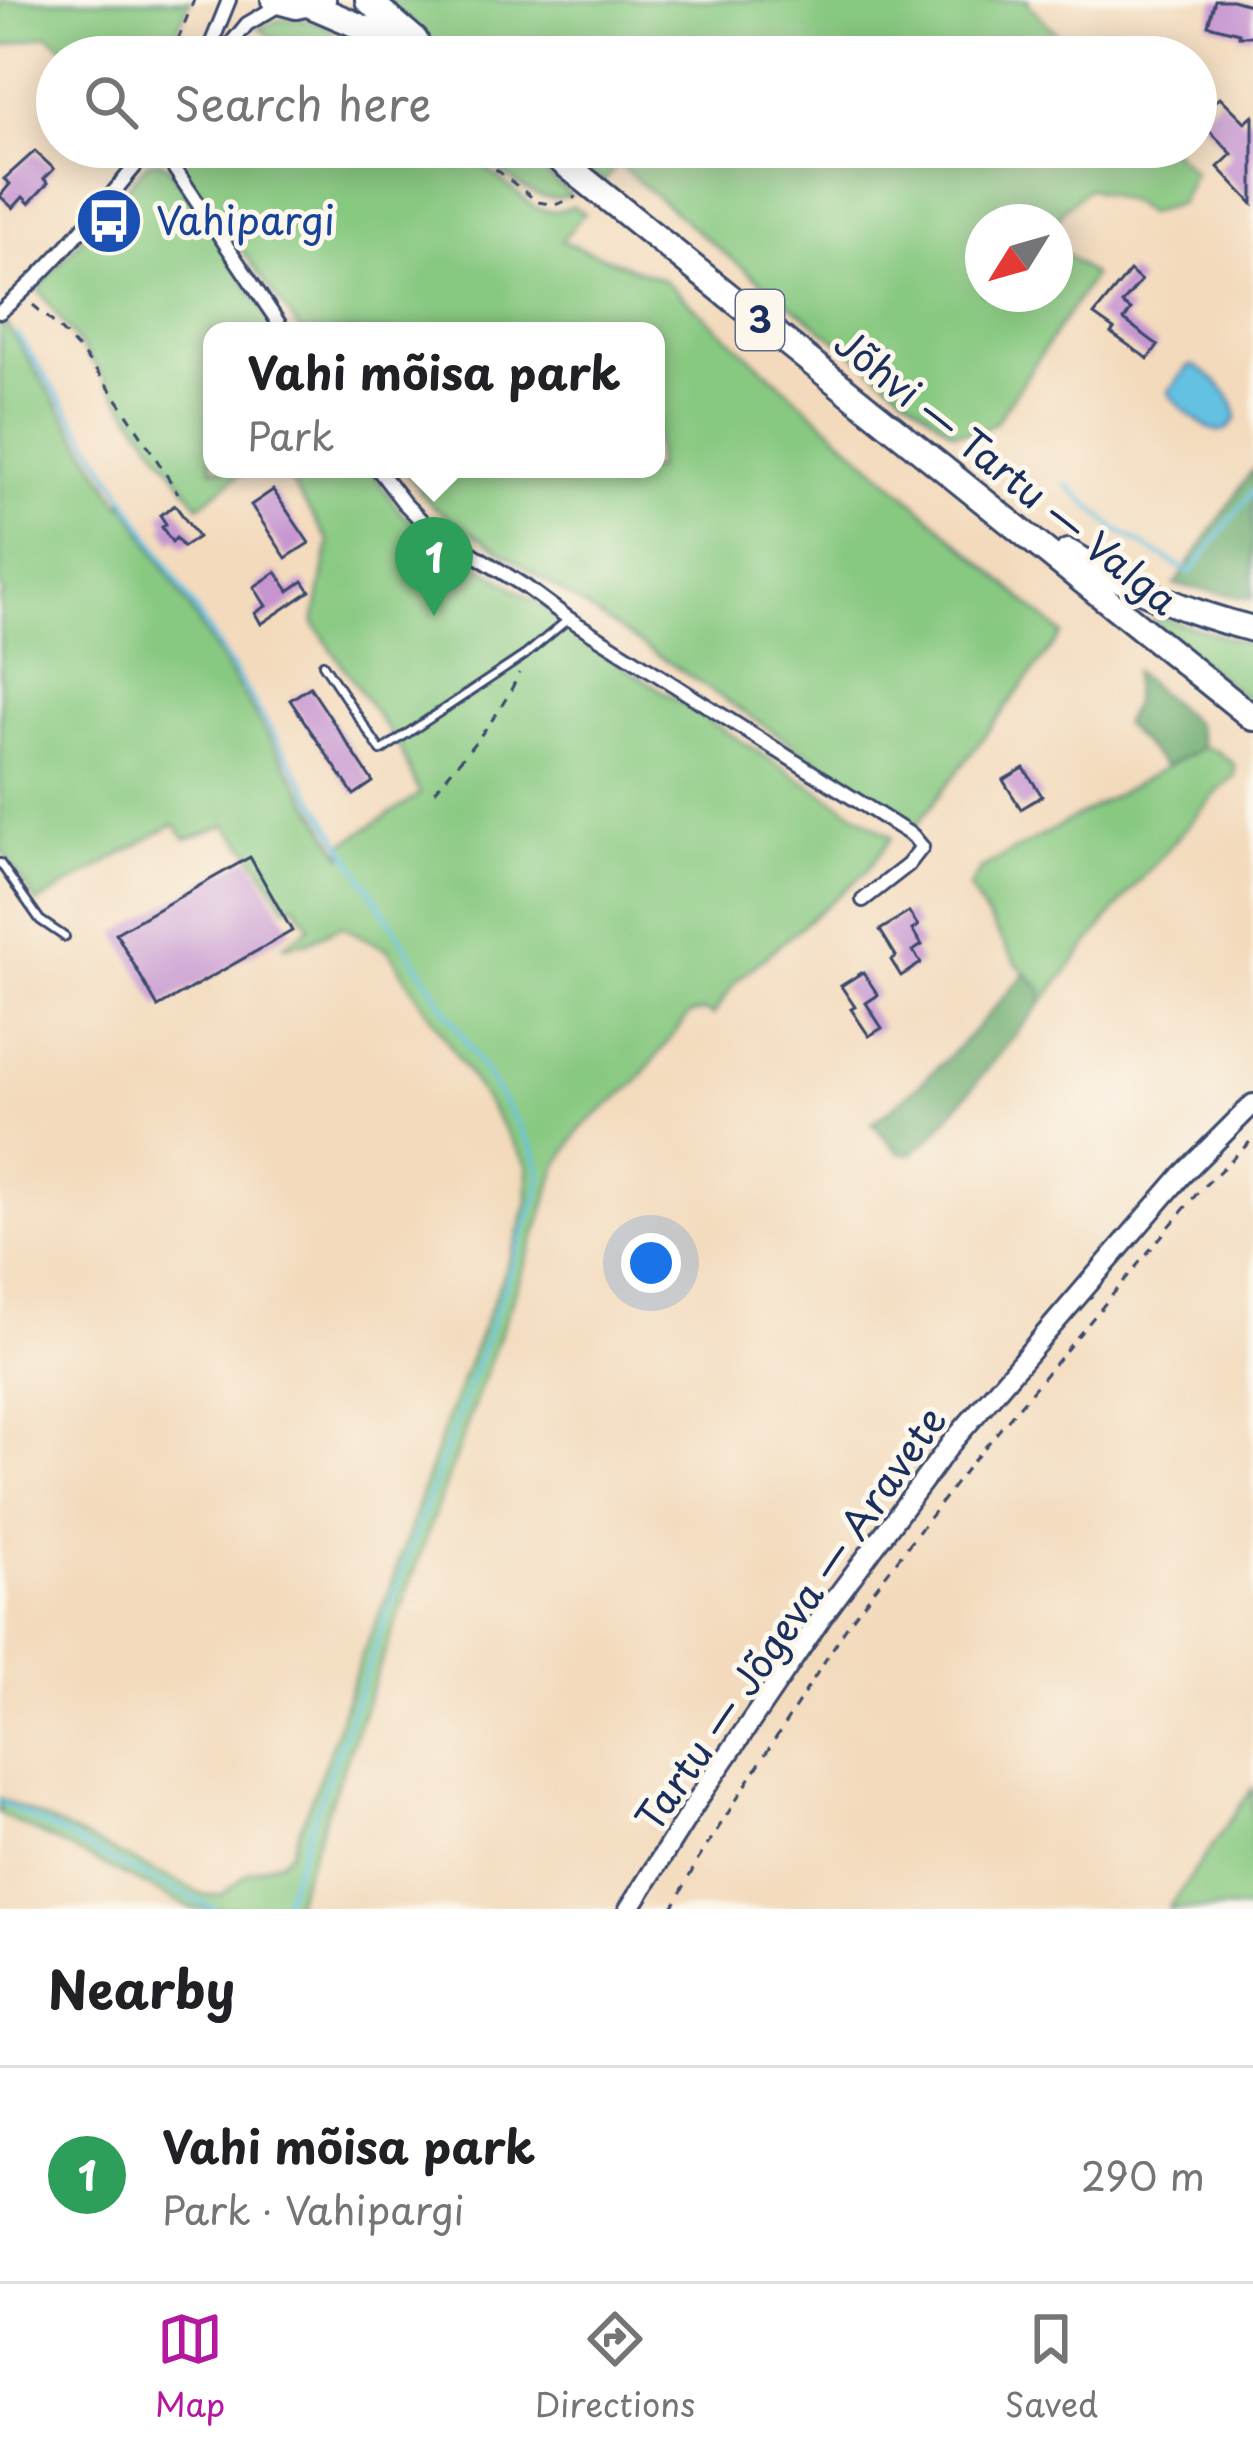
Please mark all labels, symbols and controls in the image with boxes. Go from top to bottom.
search box [36,36,1217,168]
text: Search here [174,68,431,136]
icon: search [78,69,144,135]
bus stop icon: Vahipargi [74,186,144,256]
place label: Vahipargi [156,189,335,248]
north arrow [965,204,1073,312]
road number: 3 [736,290,784,350]
street label: Jõhvi — Tartu — Valga [823,313,1193,628]
popup [203,322,665,478]
text: Vahi mõisa park [247,337,621,405]
text: Park [247,405,334,464]
pin: 1 [395,517,473,616]
your location [621,1233,681,1293]
street label: Tartu — Jõgeva — Aravete [619,1393,959,1842]
text: Nearby [48,1949,235,2026]
text: Vahi mõisa park [162,2111,535,2179]
text: 1 [78,2145,96,2204]
text: 290 m [1081,2145,1205,2204]
text: Park · Vahipargi [162,2179,464,2238]
tab: Map [155,2306,225,2428]
tab: Directions [535,2306,695,2428]
tab: Saved [1005,2306,1098,2428]

